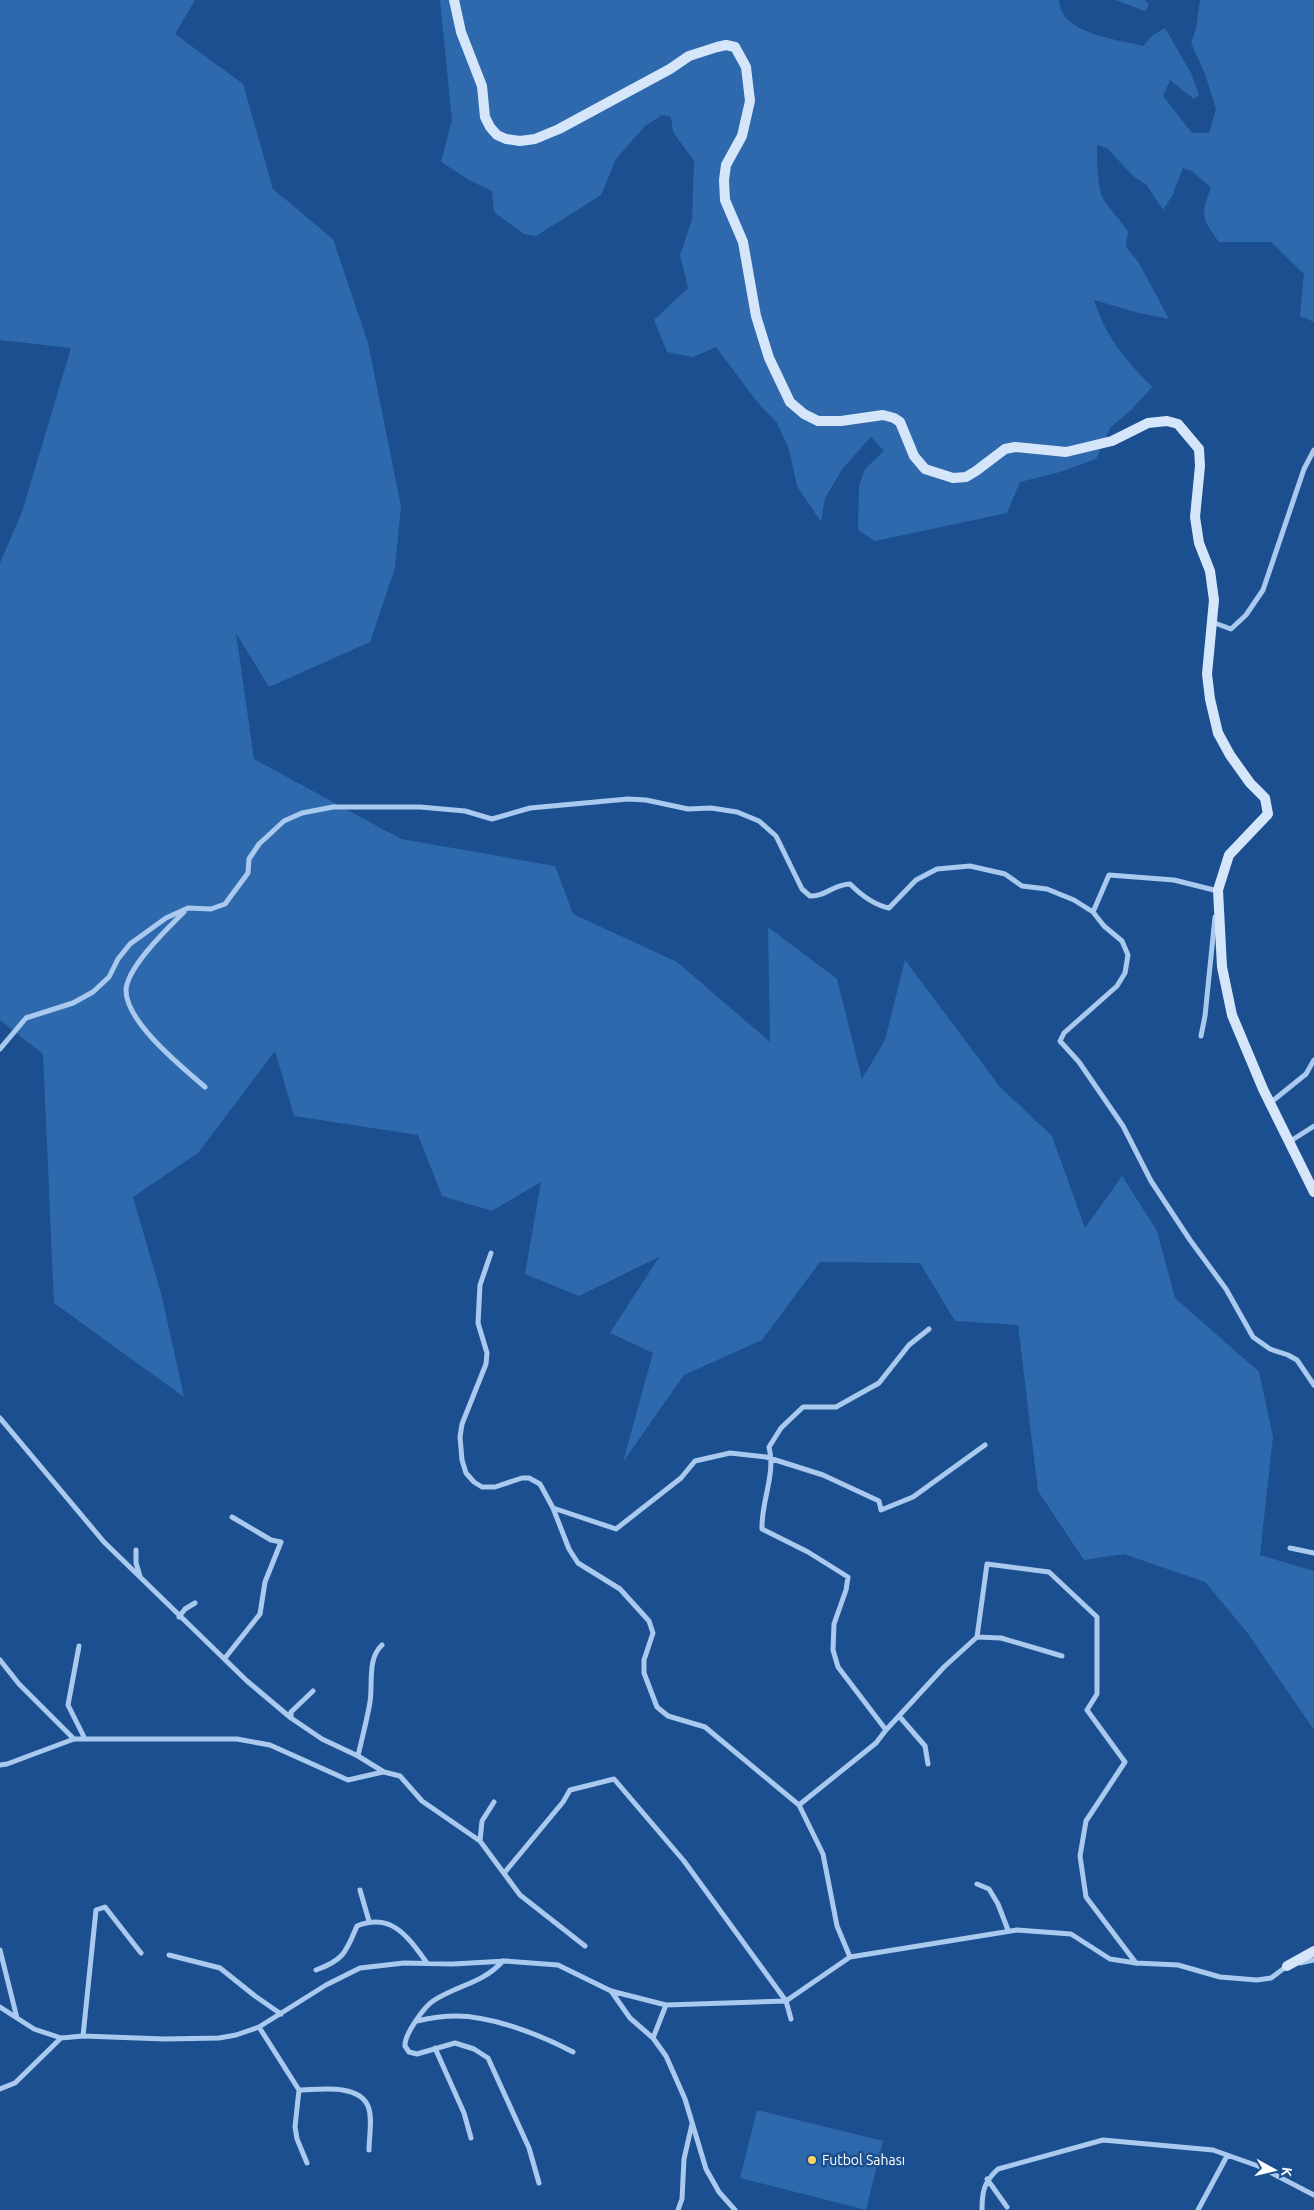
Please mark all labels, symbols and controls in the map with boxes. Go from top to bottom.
north arrow [1249,2145,1299,2195]
place label: Futbol Sahası [822,2152,905,2168]
marker: Futbol Sahası [806,2154,818,2166]
text: K [1278,2166,1295,2178]

